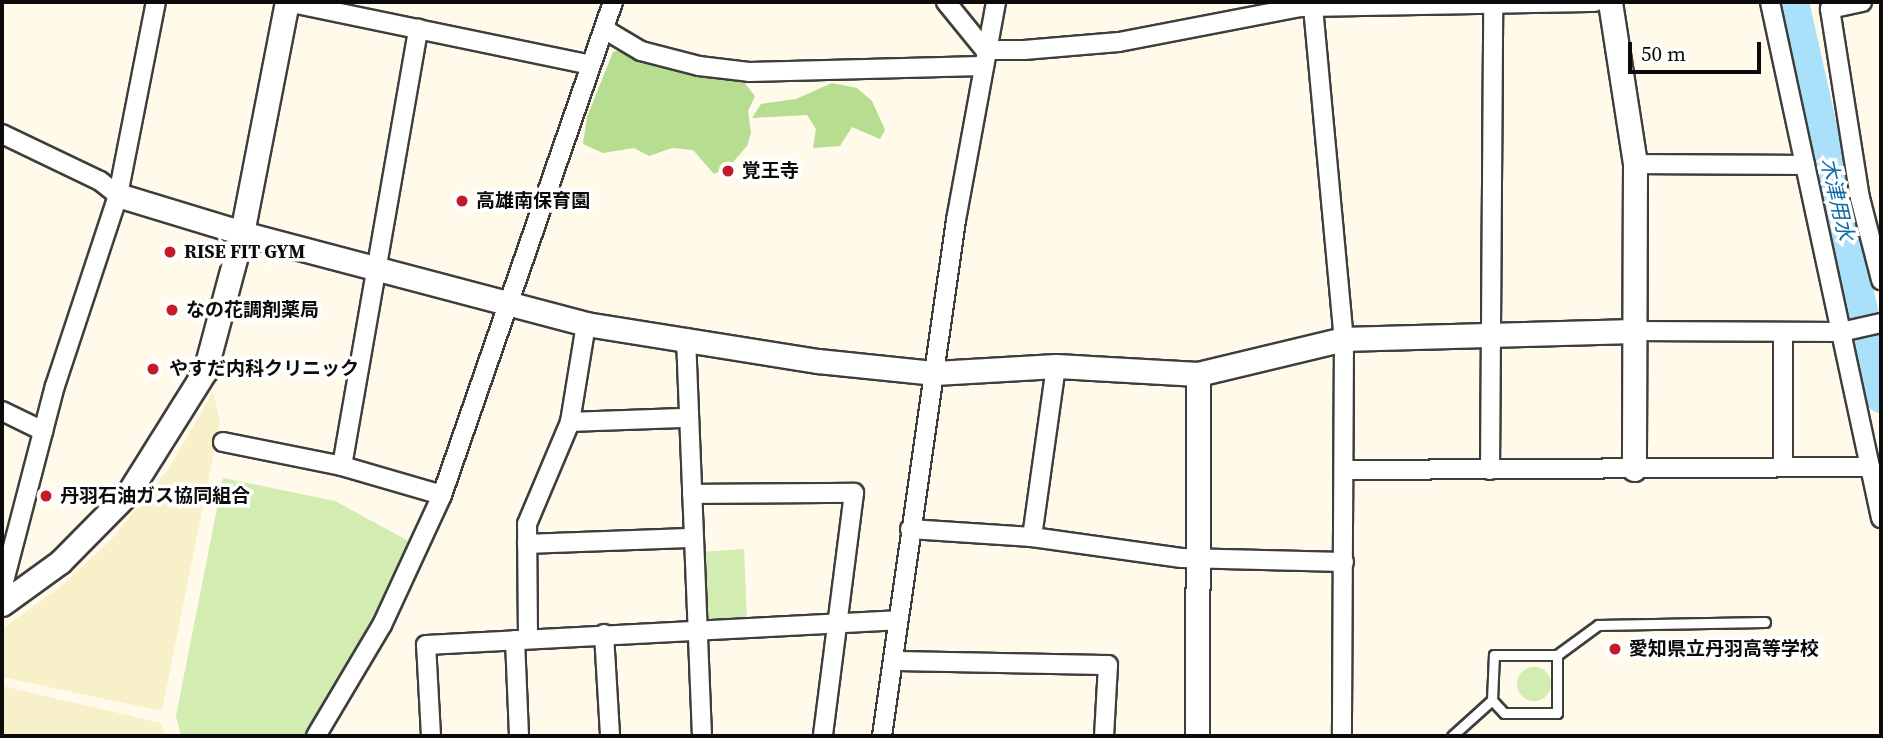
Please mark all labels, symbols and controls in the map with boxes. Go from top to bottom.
scale bar [1631,28,1764,72]
text: 50 m [1641,39,1686,68]
water label: 木津用水 [1815,155,1859,243]
place label: 覚王寺 [742,160,799,182]
marker: 覚王寺 [720,163,736,179]
place label: 高雄南保育園 [476,190,590,212]
marker: 高雄南保育園 [454,193,470,209]
place label: RISE FIT GYM [184,241,305,263]
marker: RISE FIT GYM [162,244,178,260]
place label: なの花調剤薬局 [186,299,319,321]
marker: なの花調剤薬局 [164,302,180,318]
place label: やすだ内科クリニック [169,358,359,380]
marker: やすだ内科クリニック [143,359,163,379]
place label: 丹羽石油ガス協同組合 [60,485,250,507]
marker: 丹羽石油ガス協同組合 [38,488,54,504]
place label: 愛知県立丹羽高等学校 [1629,638,1819,660]
marker: 愛知県立丹羽高等学校 [1607,641,1623,657]

